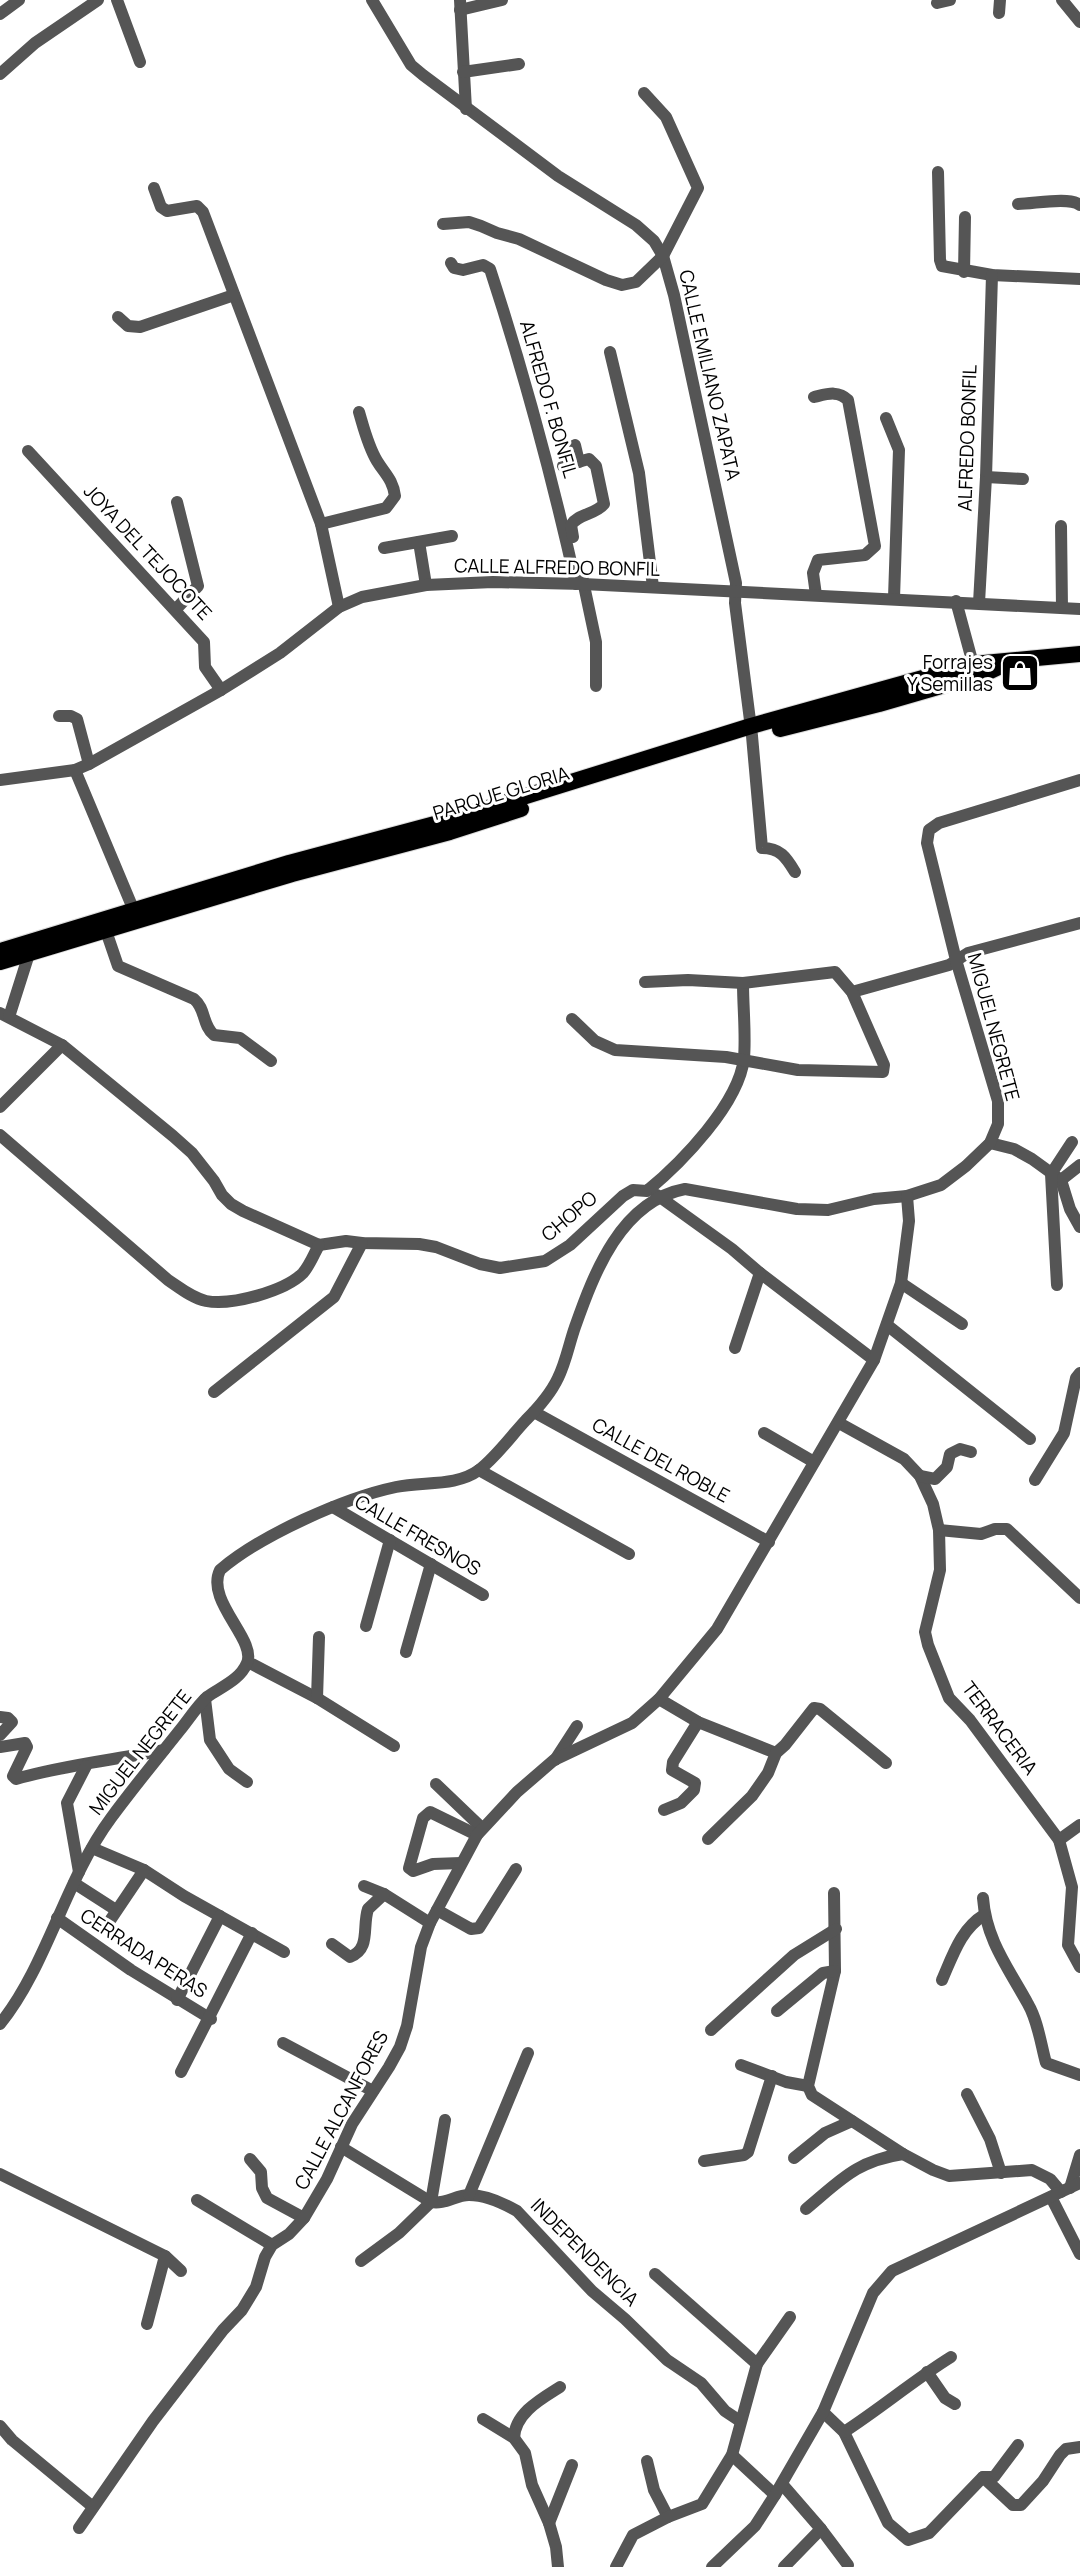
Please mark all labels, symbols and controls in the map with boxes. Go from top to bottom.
street label: CALLE EMILIANO ZAPATA [673,267,747,483]
street label: ALFREDO F. BONFIL [514,317,584,481]
street label: ALFREDO BONFIL [951,364,983,512]
street label: JOYA DEL TEJOCOTE [78,478,218,626]
street label: CALLE ALFREDO BONFIL [454,552,660,582]
place label: Forrajes Y Semillas [907,649,993,697]
shop icon: Forrajes Y Semillas [999,652,1041,694]
street label: PARQUE GLORIA [430,760,572,826]
street label: MIGUEL NEGRETE [962,950,1026,1104]
street label: CHOPO [536,1185,603,1247]
street label: CALLE DEL ROBLE [588,1411,734,1509]
street label: CALLE FRESNOS [350,1488,486,1582]
street label: TERRACERIA [956,1676,1044,1780]
street label: MIGUEL NEGRETE [83,1684,197,1820]
street label: CERRADA PERAS [76,1902,213,2004]
street label: CALLE ALCANFORES [288,2026,394,2194]
street label: INDEPENDENCIA [525,2192,645,2312]

